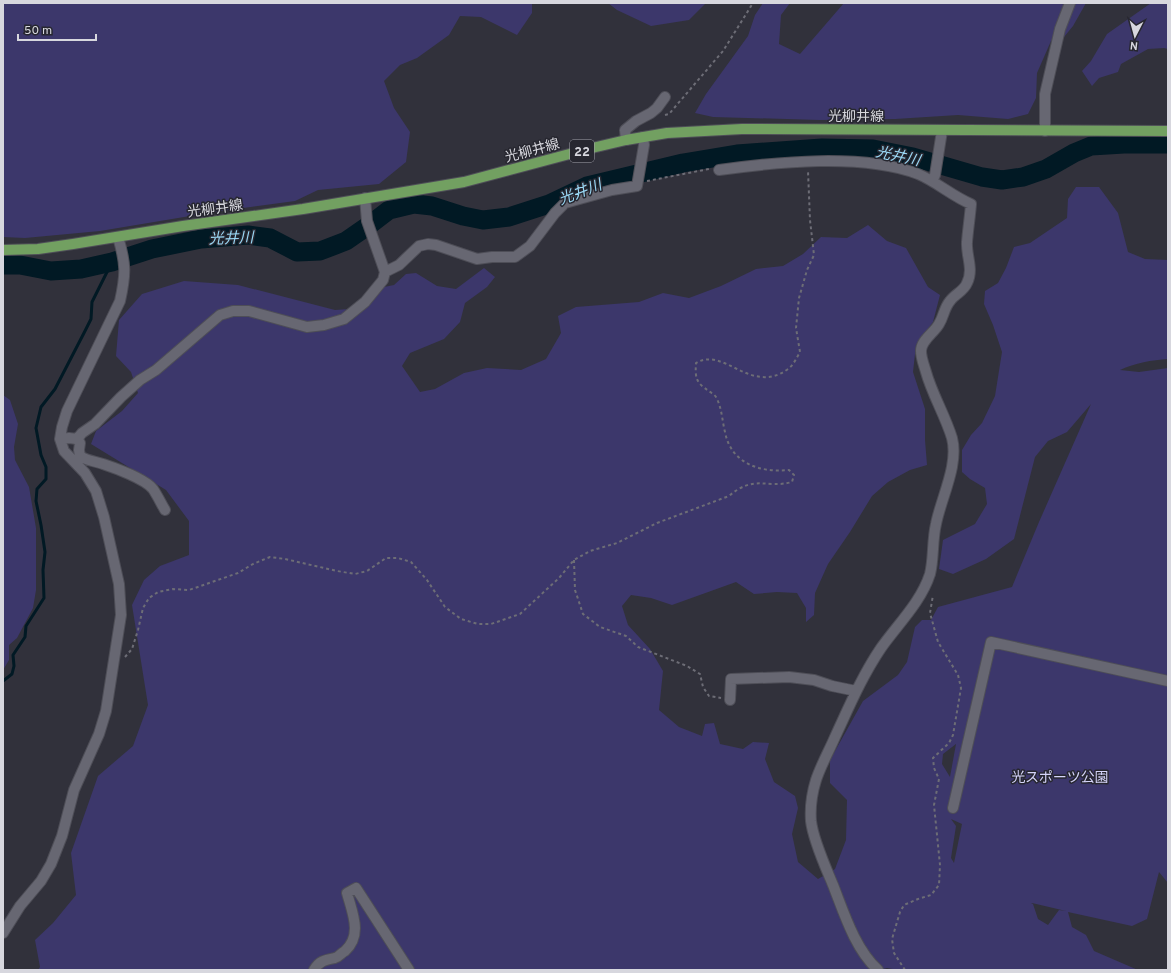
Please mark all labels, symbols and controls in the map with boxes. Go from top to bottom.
scale bar [18,16,96,42]
north arrow [1115,16,1155,56]
text: 50 m [24,23,52,39]
text: N [1129,38,1139,52]
street label: 光柳井線 [828,108,884,126]
street label: 光柳井線 [503,135,562,167]
road number: 22 [570,140,594,162]
water label: 光井川 [874,143,924,172]
water label: 光井川 [556,176,607,210]
street label: 光柳井線 [186,196,244,222]
water label: 光井川 [208,229,256,250]
park label: 光スポーツ公園 [1011,770,1109,787]

